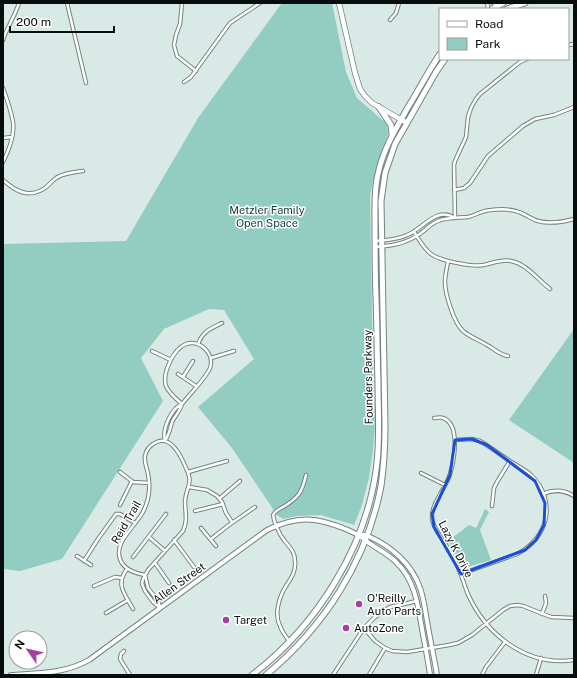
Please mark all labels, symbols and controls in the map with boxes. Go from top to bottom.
scale bar [10,8,114,34]
legend [439,8,569,60]
text: 200 m [16,15,51,29]
text: Road [475,17,503,31]
text: Park [475,37,501,51]
park label: Metzler Family Open Space [229,204,305,229]
street label: Founders Parkway [361,330,375,424]
street label: Reid Trail [109,498,143,546]
street label: Lazy K Drive [436,518,476,580]
street label: Allen Street [151,560,207,606]
place label: O'Reilly Auto Parts [367,592,421,617]
marker: O'Reilly Auto Parts [354,599,364,609]
place label: Target [234,614,267,626]
marker: Target [221,615,231,625]
place label: AutoZone [354,622,404,634]
marker: AutoZone [341,623,351,633]
north arrow [8,630,48,670]
text: N [12,637,27,651]

